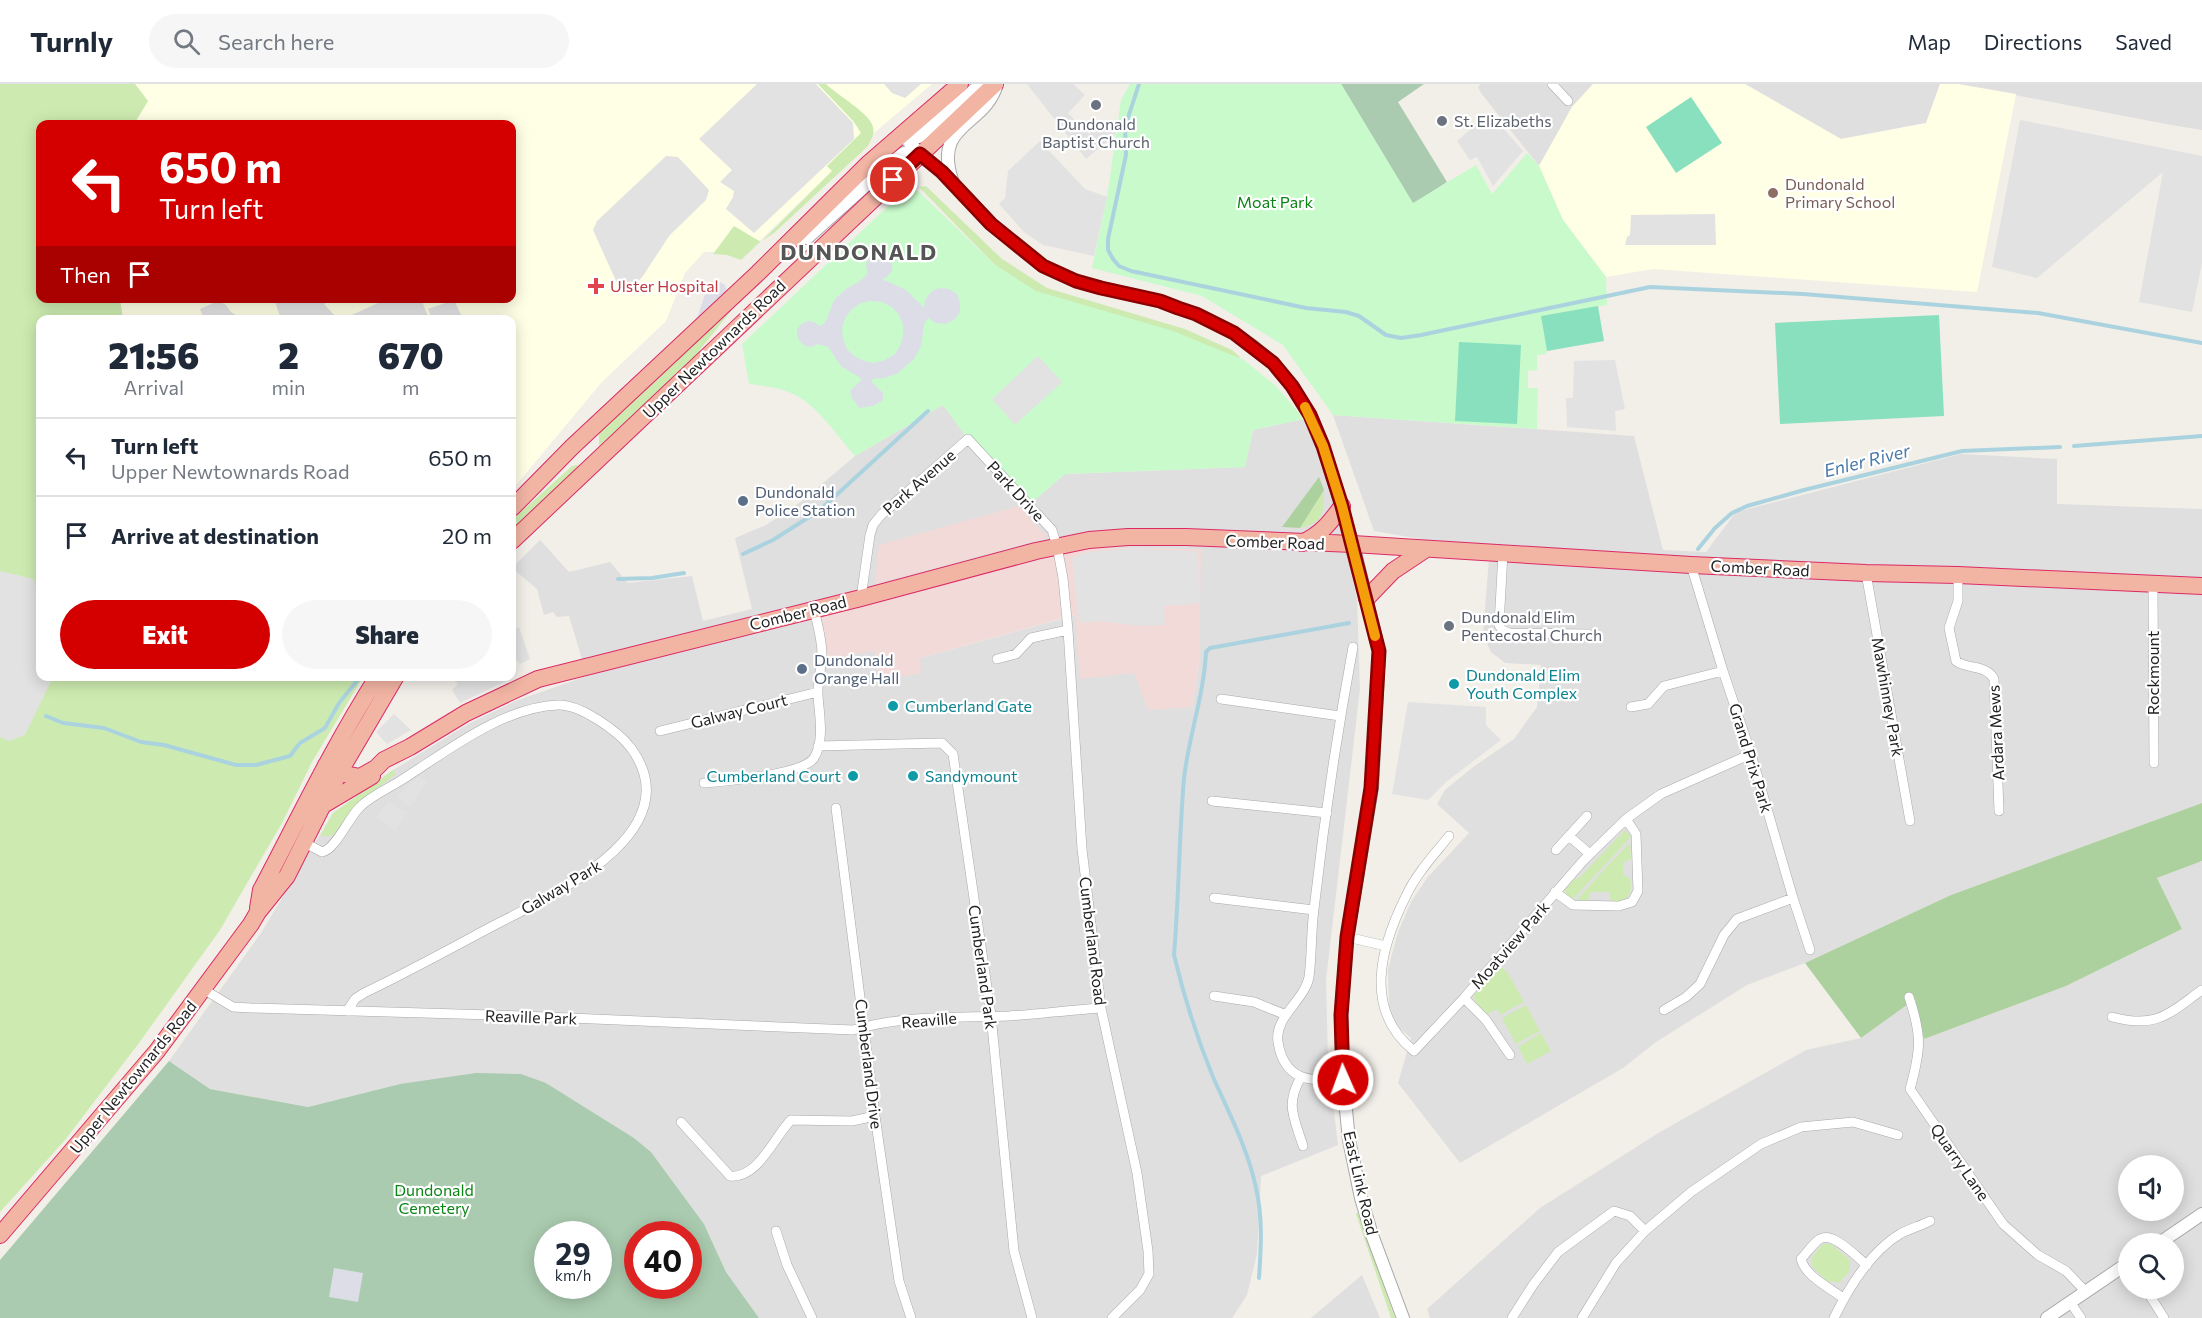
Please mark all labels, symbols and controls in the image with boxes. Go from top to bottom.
search box [149,14,569,68]
text: Turnly [30,24,113,58]
icon: search [170,25,203,58]
text: Search here [218,28,334,55]
text: Map [1908,29,1951,54]
text: Directions [1984,29,2082,54]
text: Saved [2115,29,2172,54]
marker: Dundonald Baptist Church [1089,98,1103,112]
place label: St. Elizabeths [1454,111,1551,130]
place label: Dundonald Baptist Church [1042,114,1150,151]
marker: St. Elizabeths [1435,114,1449,128]
text: 650 m [159,140,282,192]
icon: left [60,144,138,222]
pin [867,154,918,205]
icon: arrive [876,163,909,196]
place label: Dundonald Primary School [1785,174,1895,211]
marker: Dundonald Primary School [1766,186,1780,200]
text: Turn left [159,192,263,225]
park label: Moat Park [1237,192,1313,211]
district label: DUNDONALD [780,238,938,265]
icon: arrive [123,258,156,291]
text: Then [60,261,111,288]
place label: Ulster Hospital [610,276,719,295]
street label: Upper Newtownards Road [638,276,789,422]
marker: Ulster Hospital [587,277,605,295]
text: 21:56 [108,332,199,376]
text: 2 [278,332,299,376]
text: 670 [378,332,444,376]
text: Arrival [124,375,184,399]
text: min [272,375,306,399]
text: m [402,375,420,399]
text: Turn left [111,432,198,459]
water label: Enler River [1821,439,1913,481]
icon: left [60,441,93,474]
text: 650 m [428,444,492,471]
street label: Park Avenue [879,445,959,518]
street label: Park Drive [984,457,1049,525]
text: Upper Newtownards Road [111,459,349,483]
place label: Dundonald Police Station [755,482,855,519]
marker: Dundonald Police Station [736,494,750,508]
icon: arrive [60,519,93,552]
text: Arrive at destination [111,522,319,549]
text: 20 m [442,522,492,549]
street label: Comber Road [1225,530,1325,553]
street label: Comber Road [1710,555,1810,580]
street label: Comber Road [747,591,848,634]
button: Exit [60,600,270,669]
button: Share [282,600,492,669]
place label: Dundonald Elim Pentecostal Church [1461,607,1602,644]
marker: Dundonald Elim Pentecostal Church [1442,619,1456,633]
street label: Rockmount [2143,630,2162,715]
street label: Mawhinney Park [1869,636,1908,758]
place label: Dundonald Orange Hall [814,650,899,687]
marker: Dundonald Orange Hall [795,662,809,676]
place label: Dundonald Elim Youth Complex [1466,665,1580,702]
marker: Dundonald Elim Youth Complex [1447,677,1461,691]
street label: Ardara Mews [1984,685,2007,781]
street label: Galway Court [689,689,790,732]
place label: Cumberland Gate [905,696,1032,715]
marker: Cumberland Gate [886,699,900,713]
street label: Grand Prix Park [1726,701,1777,815]
place label: Cumberland Court [707,766,841,785]
place label: Sandymount [925,766,1018,785]
marker: Cumberland Court [846,769,860,783]
marker: Sandymount [906,769,920,783]
street label: Galway Park [517,855,604,918]
street label: Cumberland Road [1076,876,1111,1006]
street label: Moatview Park [1466,897,1553,992]
street label: Cumberland Park [965,903,1002,1031]
street label: Upper Newtownards Road [65,997,200,1157]
street label: Cumberland Drive [852,998,887,1130]
street label: Reaville Park [485,1005,578,1028]
street label: Reaville [900,1008,958,1031]
position arrow [1311,1048,1375,1112]
street label: Quarry Lane [1927,1120,1994,1204]
street label: East Link Road [1340,1129,1383,1237]
map controls [2118,1155,2184,1299]
button: sound [2118,1155,2184,1221]
park label: Dundonald Cemetery [394,1180,474,1217]
speed limit sign: 40 [624,1221,702,1299]
button: search [2118,1233,2184,1299]
text: 29 [555,1234,591,1271]
text: km/h [555,1266,591,1284]

